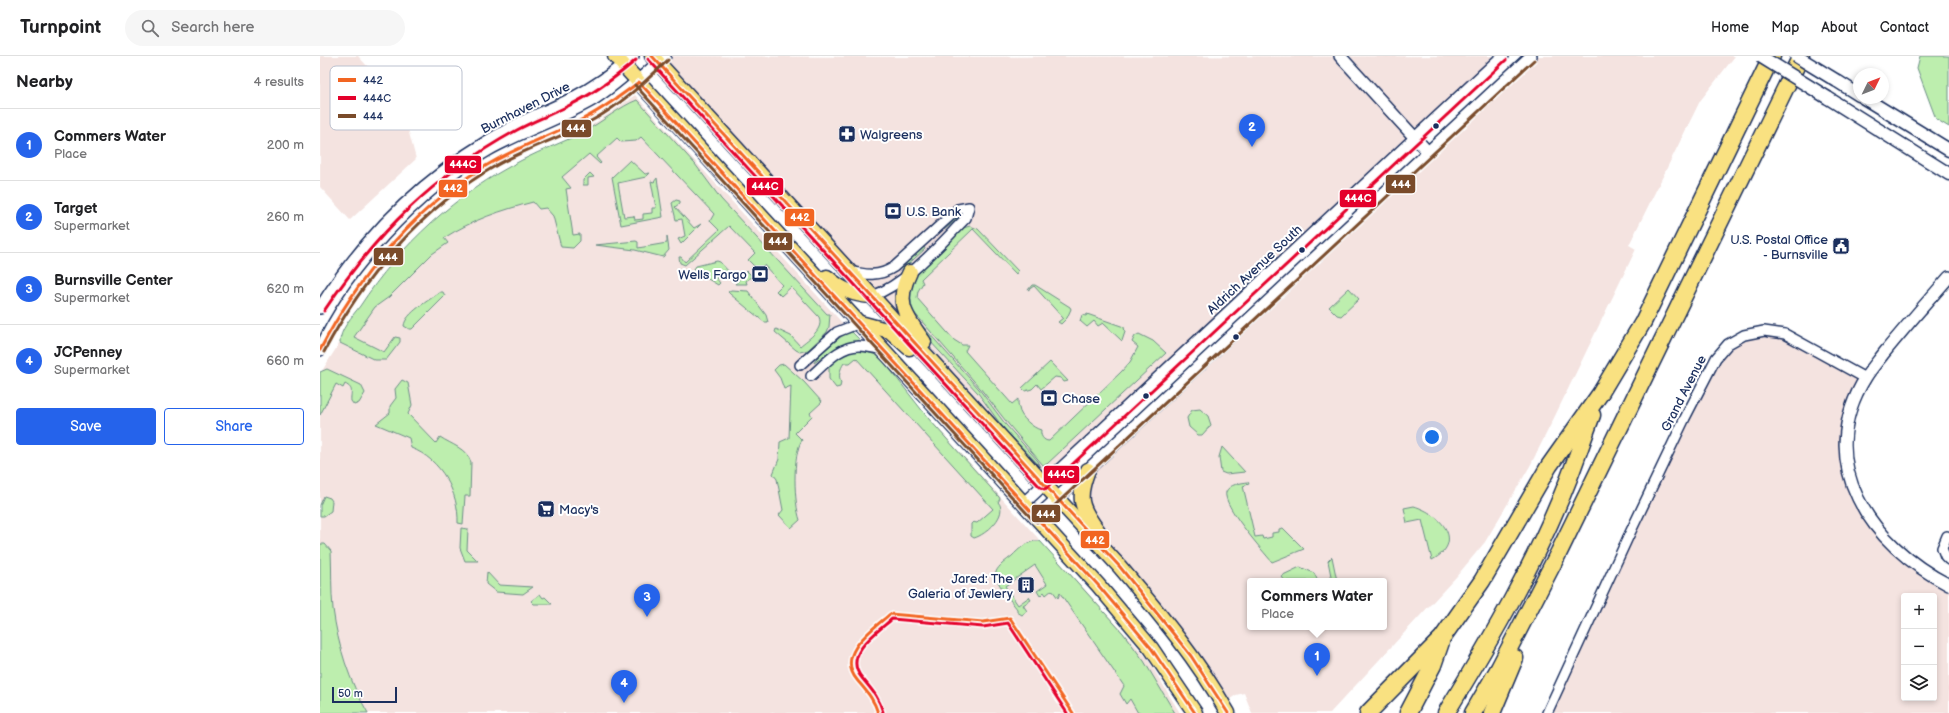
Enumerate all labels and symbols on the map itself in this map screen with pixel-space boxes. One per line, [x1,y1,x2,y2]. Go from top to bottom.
legend [330,66,462,130]
north arrow [1853,68,1889,104]
text: 442 [363,74,383,87]
street label: Burnhaven Drive [478,78,573,137]
text: 444C [363,92,391,105]
text: 444 [363,110,383,123]
pin: 2 [1239,114,1265,147]
line badge: 444 [561,119,592,138]
unlabelled marker [1431,121,1441,131]
text: 444 [566,122,586,135]
pharmacy icon: Walgreens [837,124,857,144]
place label: Walgreens [860,127,923,143]
line badge: 444C [444,155,482,174]
text: 444C [449,158,477,171]
line badge: 444 [1385,174,1416,194]
line badge: 444C [746,177,784,196]
text: 444 [1391,178,1411,191]
line badge: 442 [438,179,468,198]
text: 444C [751,180,779,193]
text: 442 [443,182,463,195]
line badge: 444C [1339,189,1377,208]
text: 444C [1344,192,1372,205]
bank icon: U.S. Bank [883,201,903,221]
place label: U.S. Bank [906,204,962,220]
line badge: 442 [784,208,815,227]
text: 442 [790,211,810,224]
street label: Aldrich Avenue South [1204,222,1305,318]
line badge: 444 [763,232,793,251]
place label: U.S. Postal Office - Burnsville [1730,232,1828,263]
text: 444 [768,235,788,248]
public building icon: U.S. Postal Office - Burnsville [1831,236,1851,256]
unlabelled marker [1297,245,1307,255]
line badge: 444 [373,247,404,266]
text: 444 [378,251,398,264]
bank icon: Wells Fargo [750,264,770,284]
place label: Wells Fargo [678,267,747,283]
unlabelled marker [1231,332,1241,342]
street label: Grand Avenue [1658,352,1710,434]
bank icon: Chase [1039,388,1059,408]
place label: Chase [1062,391,1100,407]
unlabelled marker [1141,391,1151,401]
your location [1422,427,1442,447]
line badge: 444C [1043,465,1080,484]
text: 444C [1047,468,1075,481]
supermarket icon: Macy's [536,499,556,519]
place label: Macy's [559,502,599,518]
line badge: 444 [1031,504,1061,523]
text: 444 [1036,508,1056,521]
line badge: 442 [1080,530,1110,549]
text: 442 [1085,534,1105,547]
place label: Jared: The Galeria of Jewlery [908,571,1013,602]
building icon: Jared: The Galeria of Jewlery [1016,575,1036,595]
pin: 3 [634,584,660,617]
pin: 1 [1304,643,1330,676]
pin: 4 [611,670,637,703]
scale bar [332,685,397,704]

